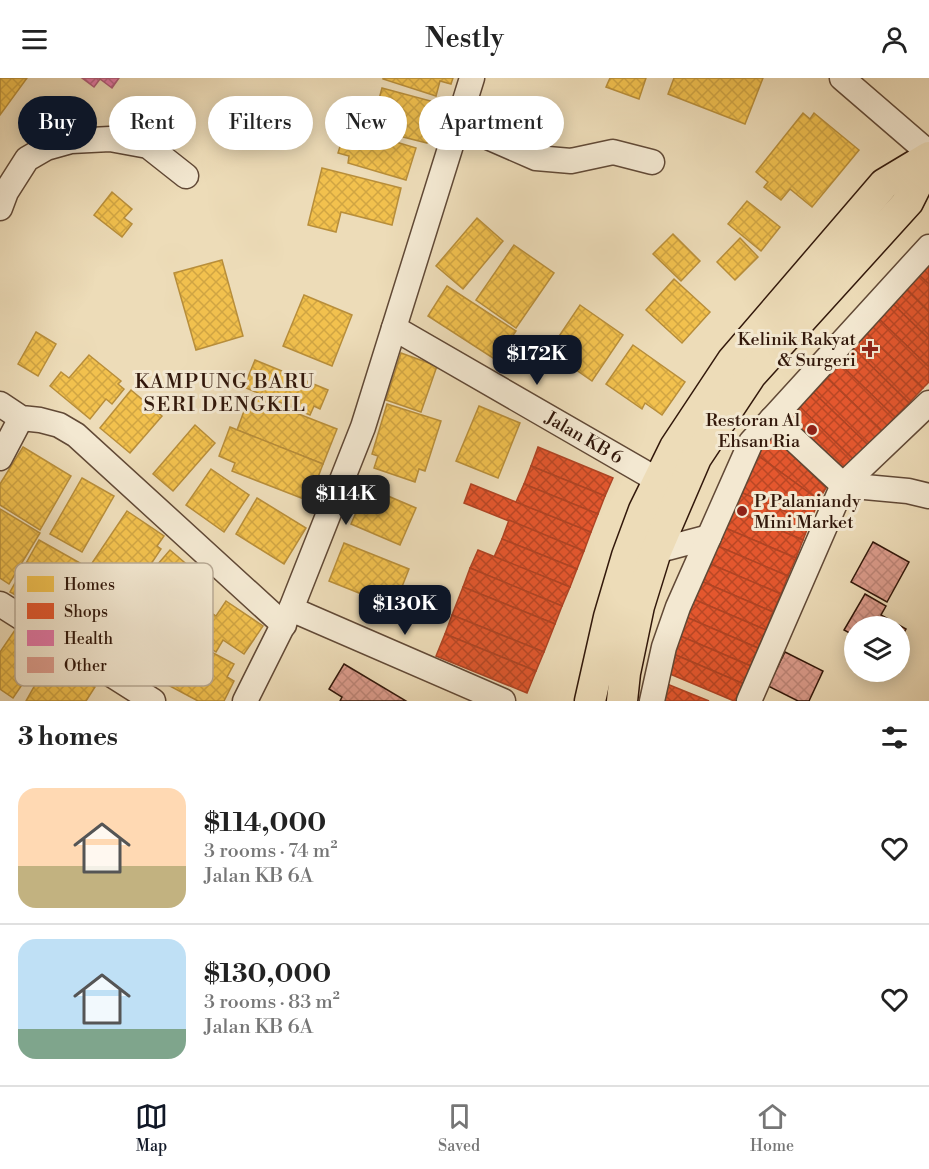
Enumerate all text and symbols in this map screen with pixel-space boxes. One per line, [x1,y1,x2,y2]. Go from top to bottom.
text: Nestly [425,22,504,56]
icon: menu [18,23,51,56]
icon: person [878,23,911,56]
chip: Buy [18,96,97,150]
chip: Rent [109,96,196,150]
chip: Filters [208,96,313,150]
chip: New [325,96,407,150]
chip: Apartment [419,96,564,150]
place label: Kelinik Rakyat & Surgeri [738,328,857,372]
pin: $172K [495,335,579,386]
marker: Kelinik Rakyat & Surgeri [861,340,879,358]
text: $172K [507,342,567,367]
district label: KAMPUNG BARU SERI DENGKIL [135,370,315,418]
street label: Jalan KB 6 [540,406,627,470]
place label: Restoran Al Ehsan Ria [705,409,801,453]
marker: Restoran Al Ehsan Ria [805,423,819,437]
pin: $114K [304,475,388,526]
text: $114K [316,482,376,507]
place label: P Palaniandy Mini Market [754,490,861,534]
marker: P Palaniandy Mini Market [735,504,749,518]
legend [15,563,213,686]
text: Homes [64,575,115,595]
pin: $130K [363,585,447,636]
text: $130K [373,592,437,617]
text: Shops [64,602,108,622]
map controls [844,616,910,682]
button: layers [844,616,910,682]
text: Health [64,629,114,649]
text: Other [64,656,107,676]
text: 3 homes [18,721,118,753]
icon: filters [878,721,911,754]
text: $114,000 [204,807,326,839]
icon: home [66,812,138,884]
icon: heart [878,832,911,865]
text: 3 rooms · 74 m² [204,839,337,864]
text: Jalan KB 6A [204,864,313,889]
text: $130,000 [204,958,331,990]
icon: home [66,963,138,1035]
icon: heart [878,983,911,1016]
text: 3 rooms · 83 m² [204,990,340,1015]
text: Jalan KB 6A [204,1015,313,1040]
tab: Map [135,1100,168,1156]
tab: Saved [438,1100,480,1156]
tab: Home [750,1100,794,1156]

